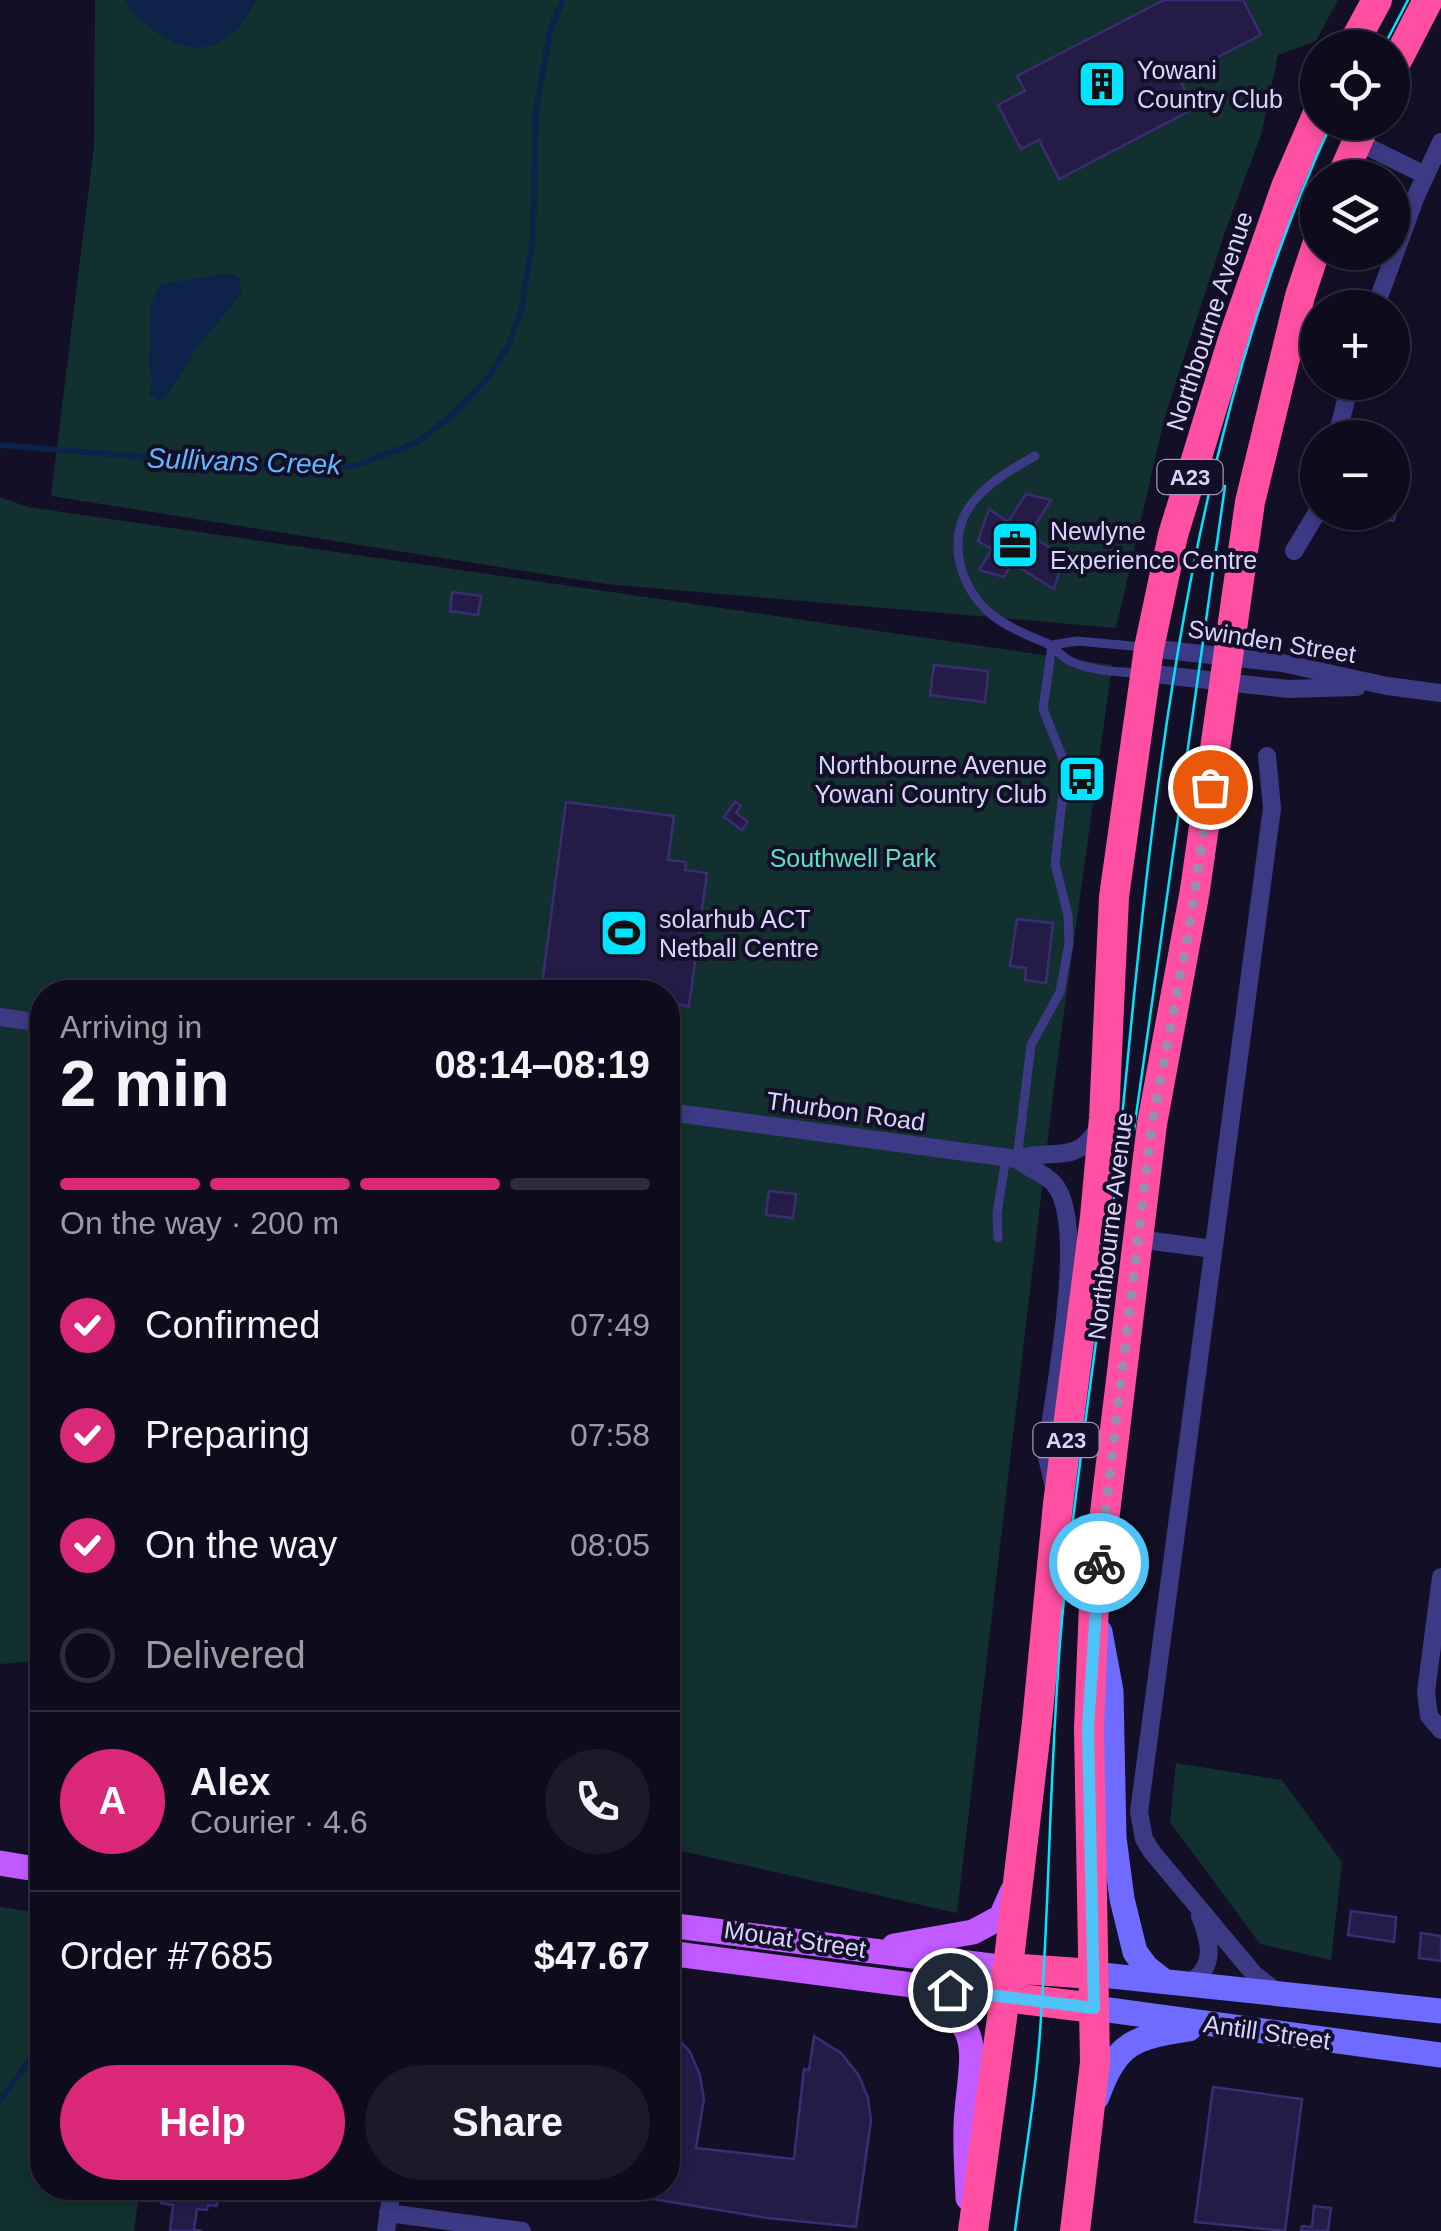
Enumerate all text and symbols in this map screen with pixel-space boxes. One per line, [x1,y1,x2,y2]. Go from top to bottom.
map controls [1300,30,1410,530]
button: locate [1300,30,1410,140]
place label: Yowani Country Club [1137,56,1283,113]
building icon: Yowani Country Club [1076,58,1128,110]
button: layers [1300,160,1410,270]
street label: Northbourne Avenue [1160,208,1258,434]
button: + [1300,290,1410,400]
button: − [1300,420,1410,530]
water label: Sullivans Creek [146,443,344,480]
road number: A23 [1158,460,1222,494]
place label: Newlyne Experience Centre [1050,517,1257,574]
office icon: Newlyne Experience Centre [989,519,1041,571]
street label: Swinden Street [1186,614,1358,668]
pin [1168,745,1253,830]
place label: Northbourne Avenue Yowani Country Club [814,751,1047,808]
bus stop icon: Northbourne Avenue Yowani Country Club [1056,753,1108,805]
icon: bag [1183,760,1238,815]
park label: Southwell Park [770,844,937,872]
place label: solarhub ACT Netball Centre [659,905,819,962]
sports icon: solarhub ACT Netball Centre [598,907,650,959]
text: Arriving in [60,1009,202,1045]
text: 08:14–08:19 [434,1044,650,1086]
text: 2 min [60,1047,230,1120]
street label: Thurbon Road [765,1086,927,1136]
street label: Northbourne Avenue [1082,1111,1138,1341]
text: On the way · 200 m [60,1205,339,1241]
icon: check [60,1298,115,1353]
text: Confirmed [145,1304,320,1346]
text: 07:49 [570,1307,650,1343]
icon: check [60,1408,115,1463]
text: Preparing [145,1414,310,1456]
text: 07:58 [570,1417,650,1453]
road number: A23 [1034,1423,1098,1457]
courier [1049,1513,1149,1613]
icon: check [60,1518,115,1573]
text: On the way [145,1524,337,1566]
text: 08:05 [570,1527,650,1563]
icon: bike [1072,1536,1127,1591]
text: Delivered [145,1634,306,1676]
button: phone [545,1749,650,1854]
text: Alex [190,1761,270,1803]
text: A [99,1780,126,1822]
text: Courier · 4.6 [190,1804,368,1840]
street label: Mouat Street [722,1915,868,1963]
text: Order #7685 [60,1935,273,1977]
text: $47.67 [534,1935,650,1977]
pin [908,1948,993,2033]
icon: home [923,1963,978,2018]
street label: Antill Street [1202,2009,1332,2055]
button: Help [60,2065,345,2180]
button: Share [365,2065,650,2180]

